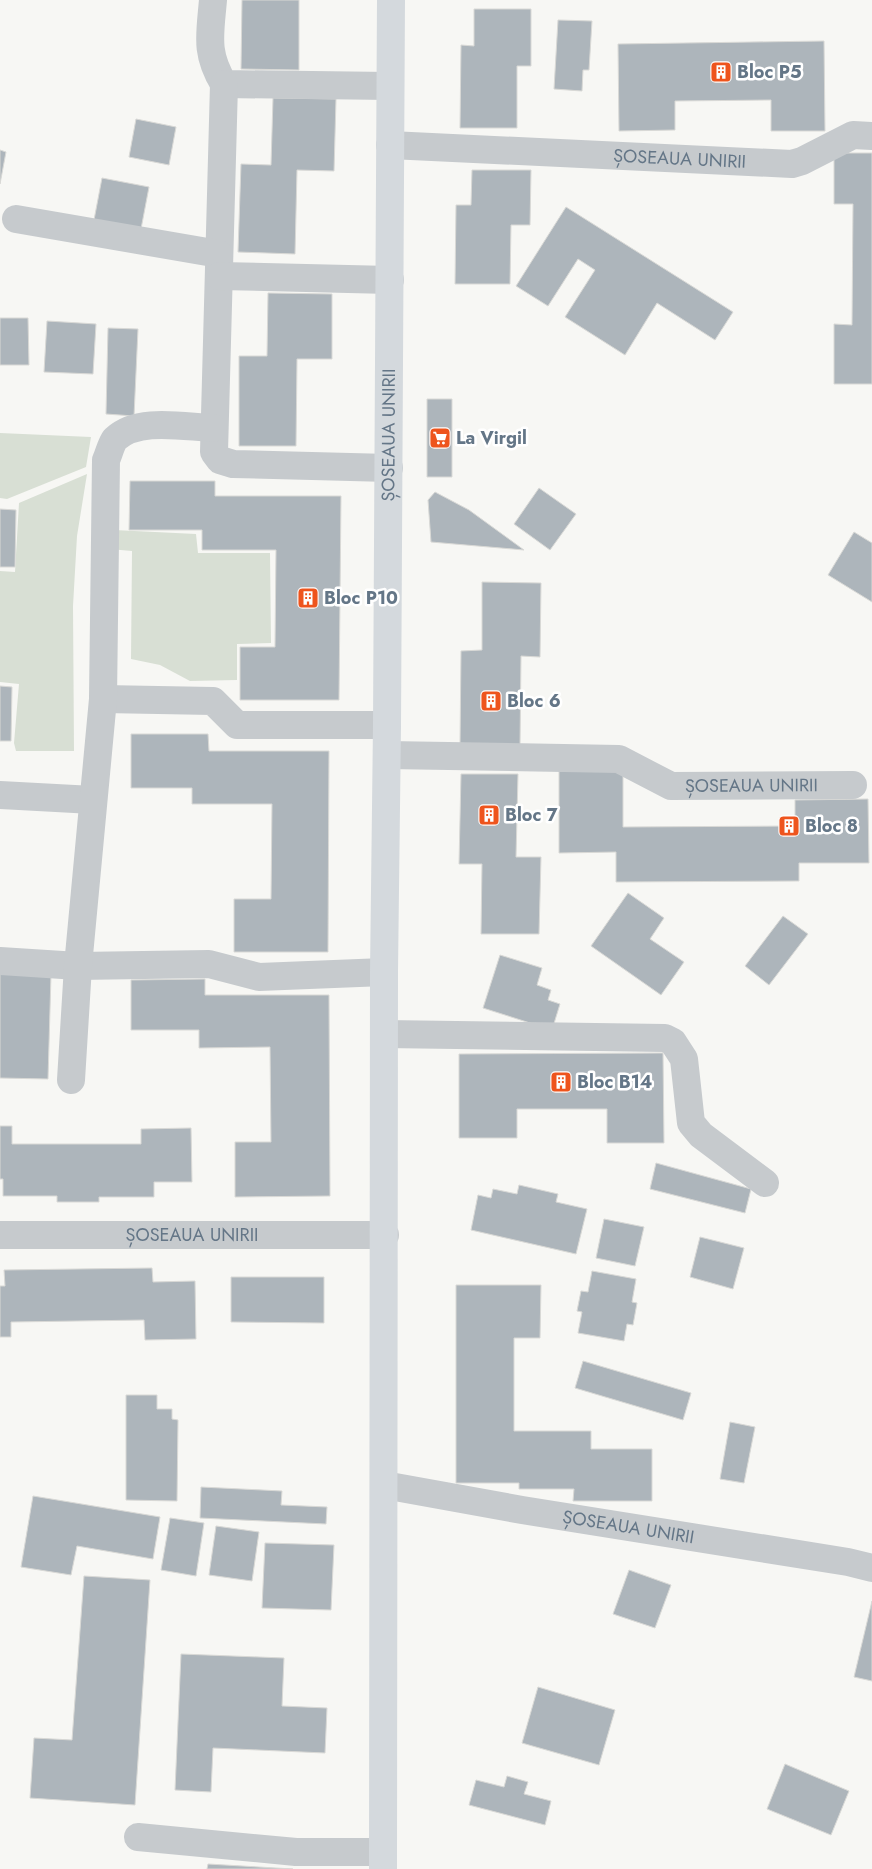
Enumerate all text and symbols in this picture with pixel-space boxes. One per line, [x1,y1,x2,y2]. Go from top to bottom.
place label: Bloc P5 [737,59,802,85]
building icon: Bloc P5 [709,60,733,84]
street label: ȘOSEAUA UNIRII [613,143,747,175]
street label: ȘOSEAUA UNIRII [375,368,402,502]
place label: La Virgil [456,425,527,451]
supermarket icon: La Virgil [428,426,452,450]
place label: Bloc P10 [324,585,398,611]
building icon: Bloc P10 [296,586,320,610]
place label: Bloc 6 [507,688,561,714]
building icon: Bloc 6 [479,689,503,713]
street label: ȘOSEAUA UNIRII [685,772,818,799]
place label: Bloc 7 [505,802,558,828]
building icon: Bloc 7 [477,803,501,827]
place label: Bloc 8 [805,813,858,839]
building icon: Bloc 8 [777,814,801,838]
place label: Bloc B14 [577,1069,652,1095]
building icon: Bloc B14 [549,1070,573,1094]
street label: ȘOSEAUA UNIRII [126,1222,258,1248]
street label: ȘOSEAUA UNIRII [561,1504,696,1550]

